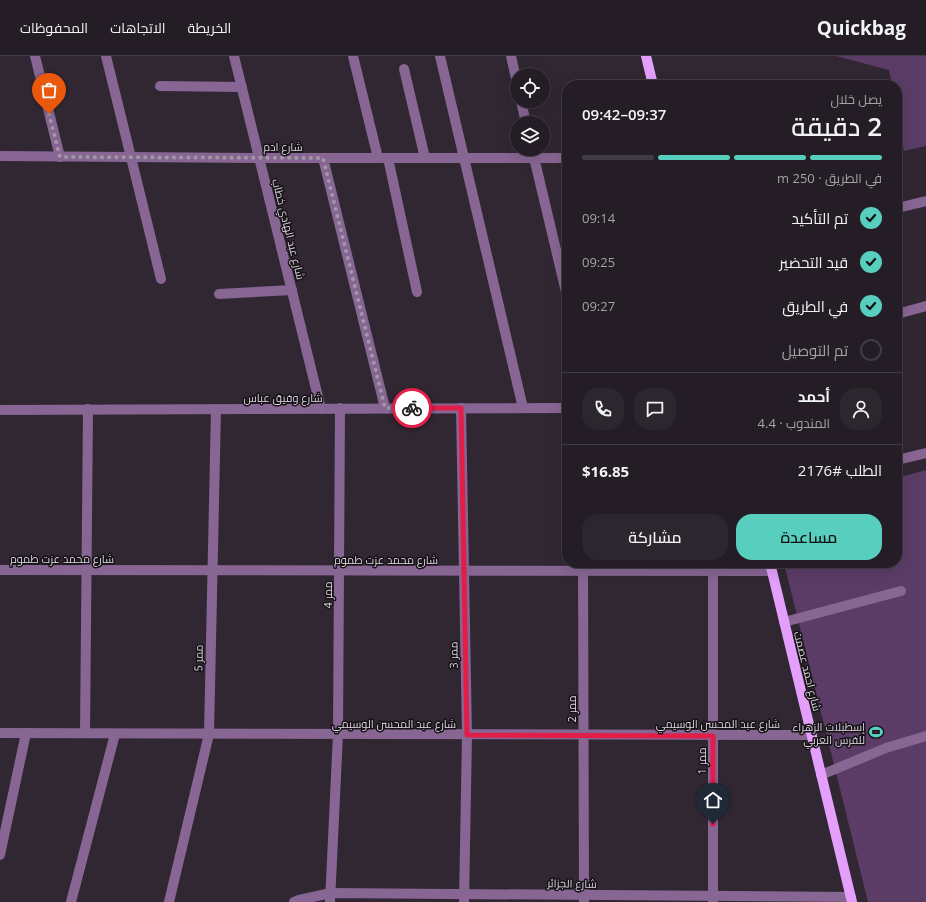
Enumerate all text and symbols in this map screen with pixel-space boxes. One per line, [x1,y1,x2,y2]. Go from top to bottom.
text: Quickbag [817,15,906,41]
text: المحفوظات [20,18,88,37]
text: الاتجاهات [110,18,166,37]
text: الخريطة [188,18,231,37]
map controls [510,68,550,156]
button: locate [510,68,550,108]
pin [32,73,66,114]
icon: bag [38,79,60,101]
text: يصل خلال [830,90,882,108]
text: 09:37–09:42 [582,104,666,124]
text: 2 دقيقة [791,108,882,144]
button: layers [510,116,550,156]
street label: شارع ادم [263,139,303,155]
text: في الطريق · 250 m [777,169,882,187]
street label: شارع عبد الهادي خطاب [267,177,309,281]
icon: check [860,207,882,229]
text: تم التأكيد [791,208,848,228]
text: 09:14 [582,209,615,227]
icon: check [860,251,882,273]
text: قيد التحضير [779,252,848,272]
text: 09:25 [582,253,615,271]
icon: check [860,295,882,317]
text: في الطريق [782,296,848,316]
text: 09:27 [582,297,615,315]
text: تم التوصيل [782,340,848,360]
text: أحمد [798,386,830,406]
courier [392,388,432,428]
button: phone [582,388,624,430]
button: chat [634,388,676,430]
button: person [840,388,882,430]
street label: شارع وفيق عباس [243,390,323,406]
icon: bike [401,397,423,419]
text: المندوب · 4.4 [758,414,830,432]
text: الطلب #2176 [798,460,882,480]
text: $16.85 [582,461,629,481]
button: مشاركة [582,514,728,560]
button: مساعدة [736,514,882,560]
street label: شارع محمد عزت طموم [10,551,114,567]
street label: شارع محمد عزت طموم [334,552,438,568]
street label: ممر 4 [320,582,335,608]
street label: شارع احمد عصمت [790,630,825,713]
street label: ممر 3 [445,641,461,669]
street label: ممر 5 [190,644,206,672]
street label: ممر 2 [564,696,579,722]
street label: شارع عبد المحسن الوسيمي [332,716,456,733]
street label: شارع عبد المحسن الوسيمي [656,716,780,733]
place label: إسطبلات الزهراء للفرس العربي [792,719,865,749]
sports icon: إسطبلات الزهراء للفرس العربي [868,724,884,740]
street label: ممر 1 [694,748,709,774]
pin [696,783,730,824]
icon: home [702,789,724,811]
street label: شارع الجزائر [546,875,597,892]

